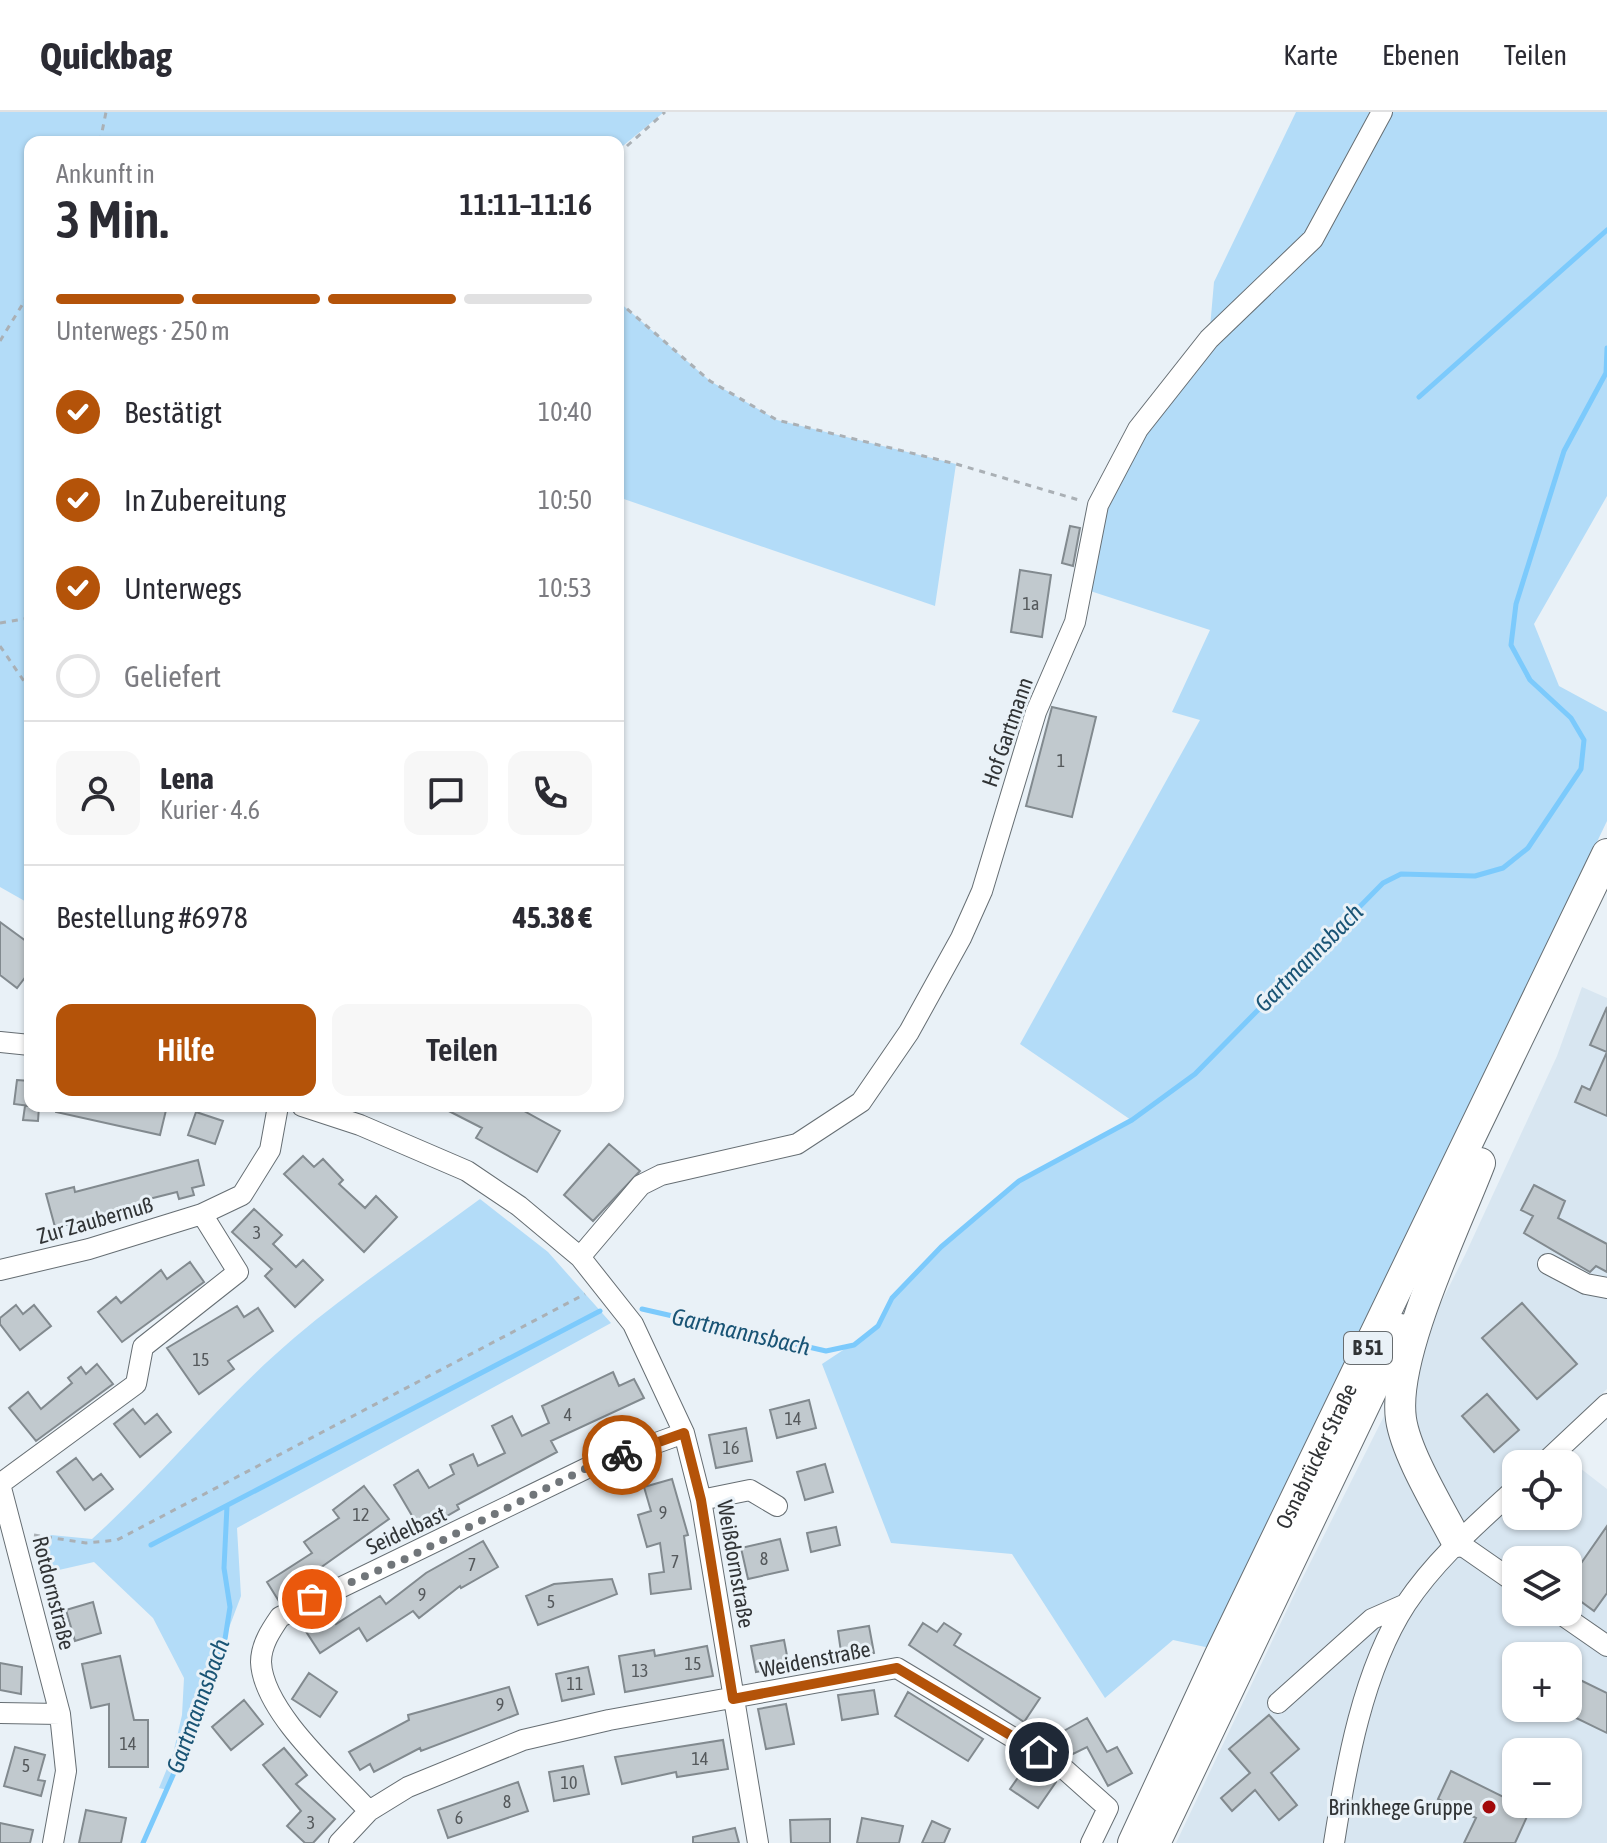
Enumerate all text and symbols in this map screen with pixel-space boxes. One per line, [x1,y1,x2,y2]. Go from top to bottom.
text: Quickbag [40,34,172,77]
text: Karte [1283,39,1338,71]
text: Ebenen [1382,39,1460,71]
text: Teilen [1504,39,1567,71]
text: Ankunft in [56,159,155,189]
text: 11:11–11:16 [460,187,592,221]
text: 3 Min. [56,189,169,249]
text: Unterwegs · 250 m [56,316,230,346]
icon: check [56,390,100,434]
text: Bestätigt [124,395,222,429]
text: 10:40 [538,397,592,427]
icon: check [56,478,100,522]
text: In Zubereitung [124,483,286,517]
text: 10:50 [538,485,592,515]
icon: check [56,566,100,610]
text: Unterwegs [124,571,242,605]
text: 10:53 [538,573,592,603]
house number: 1a [1023,593,1039,614]
text: Geliefert [124,659,221,693]
street label: Hof Gartmann [976,674,1038,790]
house number: 1 [1057,750,1065,771]
button: person [56,751,140,835]
button: chat [404,751,488,835]
button: phone [508,751,592,835]
text: Lena [160,761,214,795]
text: Kurier · 4.6 [160,795,260,825]
water label: Gartmannsbach [1249,898,1368,1017]
text: Bestellung #6978 [56,900,248,934]
text: 45.38 € [513,900,592,934]
button: Hilfe [56,1004,316,1096]
button: Teilen [332,1004,592,1096]
street label: Zur Zaubernuß [34,1191,156,1249]
house number: 3 [253,1222,261,1243]
water label: Gartmannsbach [669,1303,813,1361]
road number: B 51 [1344,1332,1392,1364]
house number: 15 [193,1349,209,1370]
street label: Osnabrücker Straße [1270,1379,1362,1533]
house number: 4 [564,1404,572,1425]
house number: 14 [785,1408,801,1429]
courier [582,1415,662,1495]
icon: bike [600,1433,644,1477]
house number: 16 [723,1437,739,1458]
map controls [1502,1450,1582,1818]
button: locate [1502,1450,1582,1530]
street label: Weißdornstraße [712,1498,760,1630]
street label: Seidelbast [362,1500,450,1560]
house number: 9 [659,1502,667,1523]
house number: 12 [353,1504,369,1525]
street label: Rotdornstraße [27,1534,81,1652]
button: layers [1502,1546,1582,1626]
house number: 8 [760,1548,768,1569]
house number: 7 [671,1551,679,1572]
house number: 7 [468,1554,476,1575]
pin [278,1565,346,1633]
icon: bag [290,1577,334,1621]
house number: 9 [418,1584,426,1605]
house number: 5 [547,1591,555,1612]
water label: Gartmannsbach [161,1635,234,1777]
street label: Weidenstraße [757,1636,873,1682]
button: + [1502,1642,1582,1722]
house number: 15 [685,1653,701,1674]
house number: 13 [632,1660,648,1681]
house number: 11 [567,1673,583,1694]
house number: 9 [496,1694,504,1715]
pin [1005,1718,1073,1786]
icon: home [1017,1730,1061,1774]
house number: 14 [120,1733,136,1754]
button: − [1502,1738,1582,1818]
house number: 14 [692,1748,708,1769]
house number: 5 [22,1755,30,1776]
house number: 10 [561,1772,577,1793]
house number: 8 [503,1791,511,1812]
place label: Brinkhege Gruppe [1328,1794,1473,1820]
marker: Brinkhege Gruppe [1480,1798,1498,1816]
house number: 6 [455,1807,463,1828]
house number: 3 [307,1812,315,1833]

